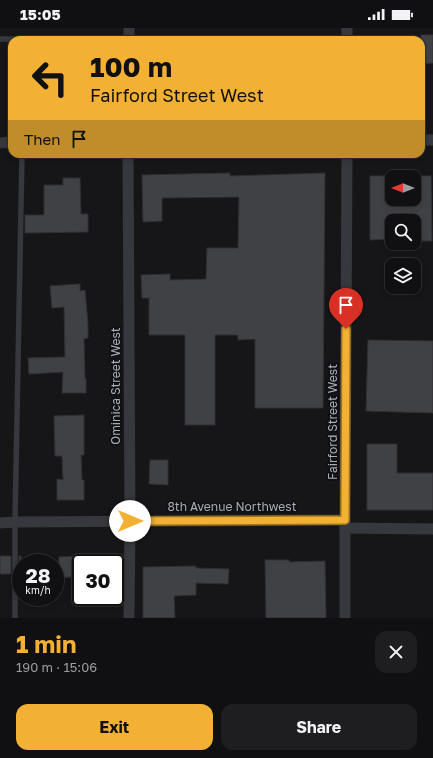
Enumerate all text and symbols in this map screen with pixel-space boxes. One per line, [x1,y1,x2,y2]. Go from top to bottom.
text: 15:05 [20,5,61,23]
text: 100 m [90,50,172,83]
icon: left [24,52,76,104]
text: Fairford Street West [90,84,264,106]
icon: arrive [68,128,90,150]
text: Then [24,130,60,148]
north arrow [385,170,421,206]
map controls [385,170,421,294]
button: search [385,214,421,250]
button: layers [385,258,421,294]
pin [329,288,363,329]
icon: arrive [335,294,357,316]
street label: Ominica Street West [108,327,123,445]
street label: Fairford Street West [325,364,340,480]
street label: 8th Avenue Northwest [168,499,297,514]
position arrow [109,500,151,542]
speed limit sign: 30 [72,554,124,606]
text: 28 [25,563,50,587]
text: km/h [25,584,51,596]
text: 1 min [16,629,76,658]
button: close [375,631,417,673]
text: 190 m · 15:06 [16,659,97,675]
button: Exit [16,704,213,750]
button: Share [221,704,417,750]

